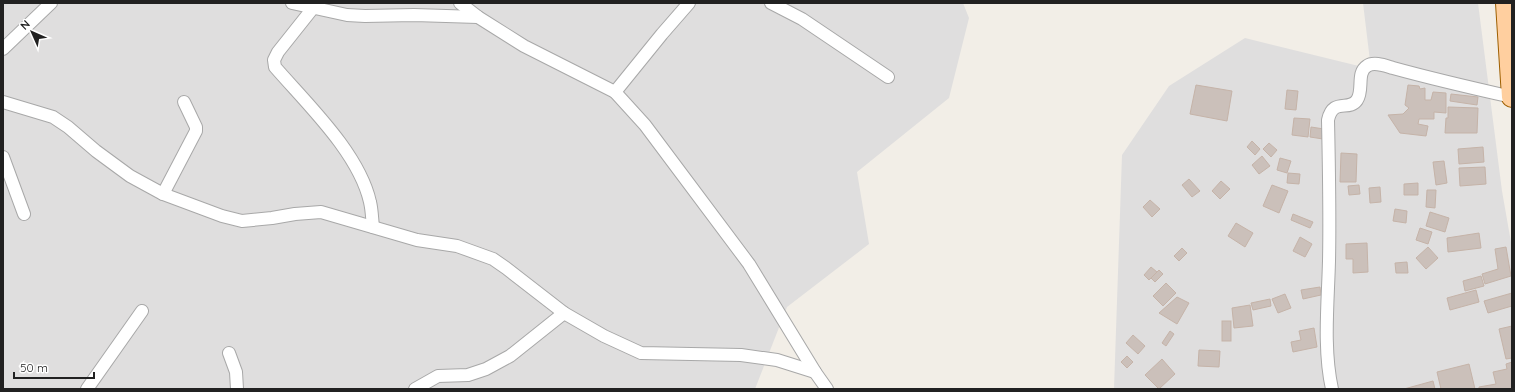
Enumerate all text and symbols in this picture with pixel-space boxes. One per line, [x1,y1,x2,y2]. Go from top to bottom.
north arrow [12,12,52,52]
text: N [17,17,33,33]
scale bar [14,354,94,380]
text: 50 m [20,360,48,375]

